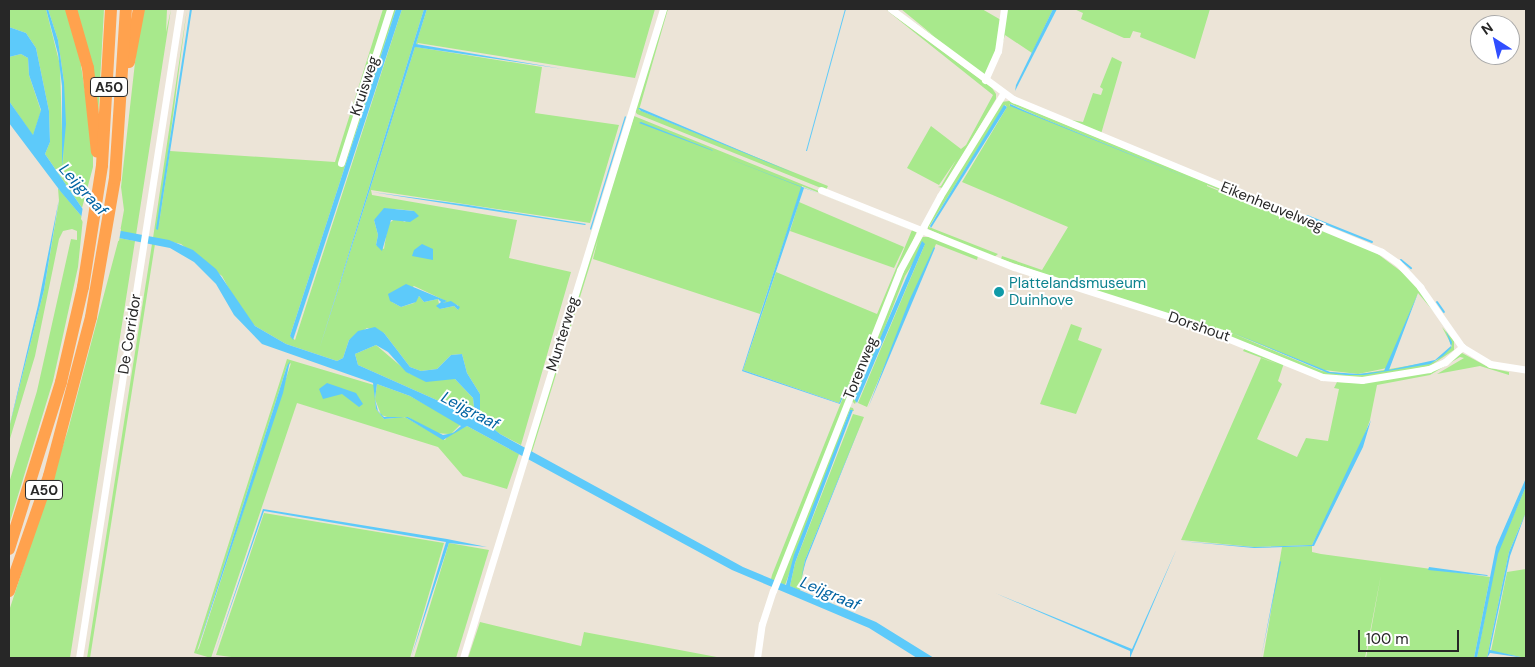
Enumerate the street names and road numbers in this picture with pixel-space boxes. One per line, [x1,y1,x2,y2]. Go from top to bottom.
street label: Kruisweg [347,54,383,118]
road number: A50 [89,75,129,98]
street label: Eikenheuvelweg [1218,178,1326,236]
street label: De Corridor [115,293,145,375]
street label: Munterweg [543,294,583,374]
street label: Dorshout [1166,308,1232,346]
street label: Torenweg [840,334,882,402]
road number: A50 [24,478,64,502]

